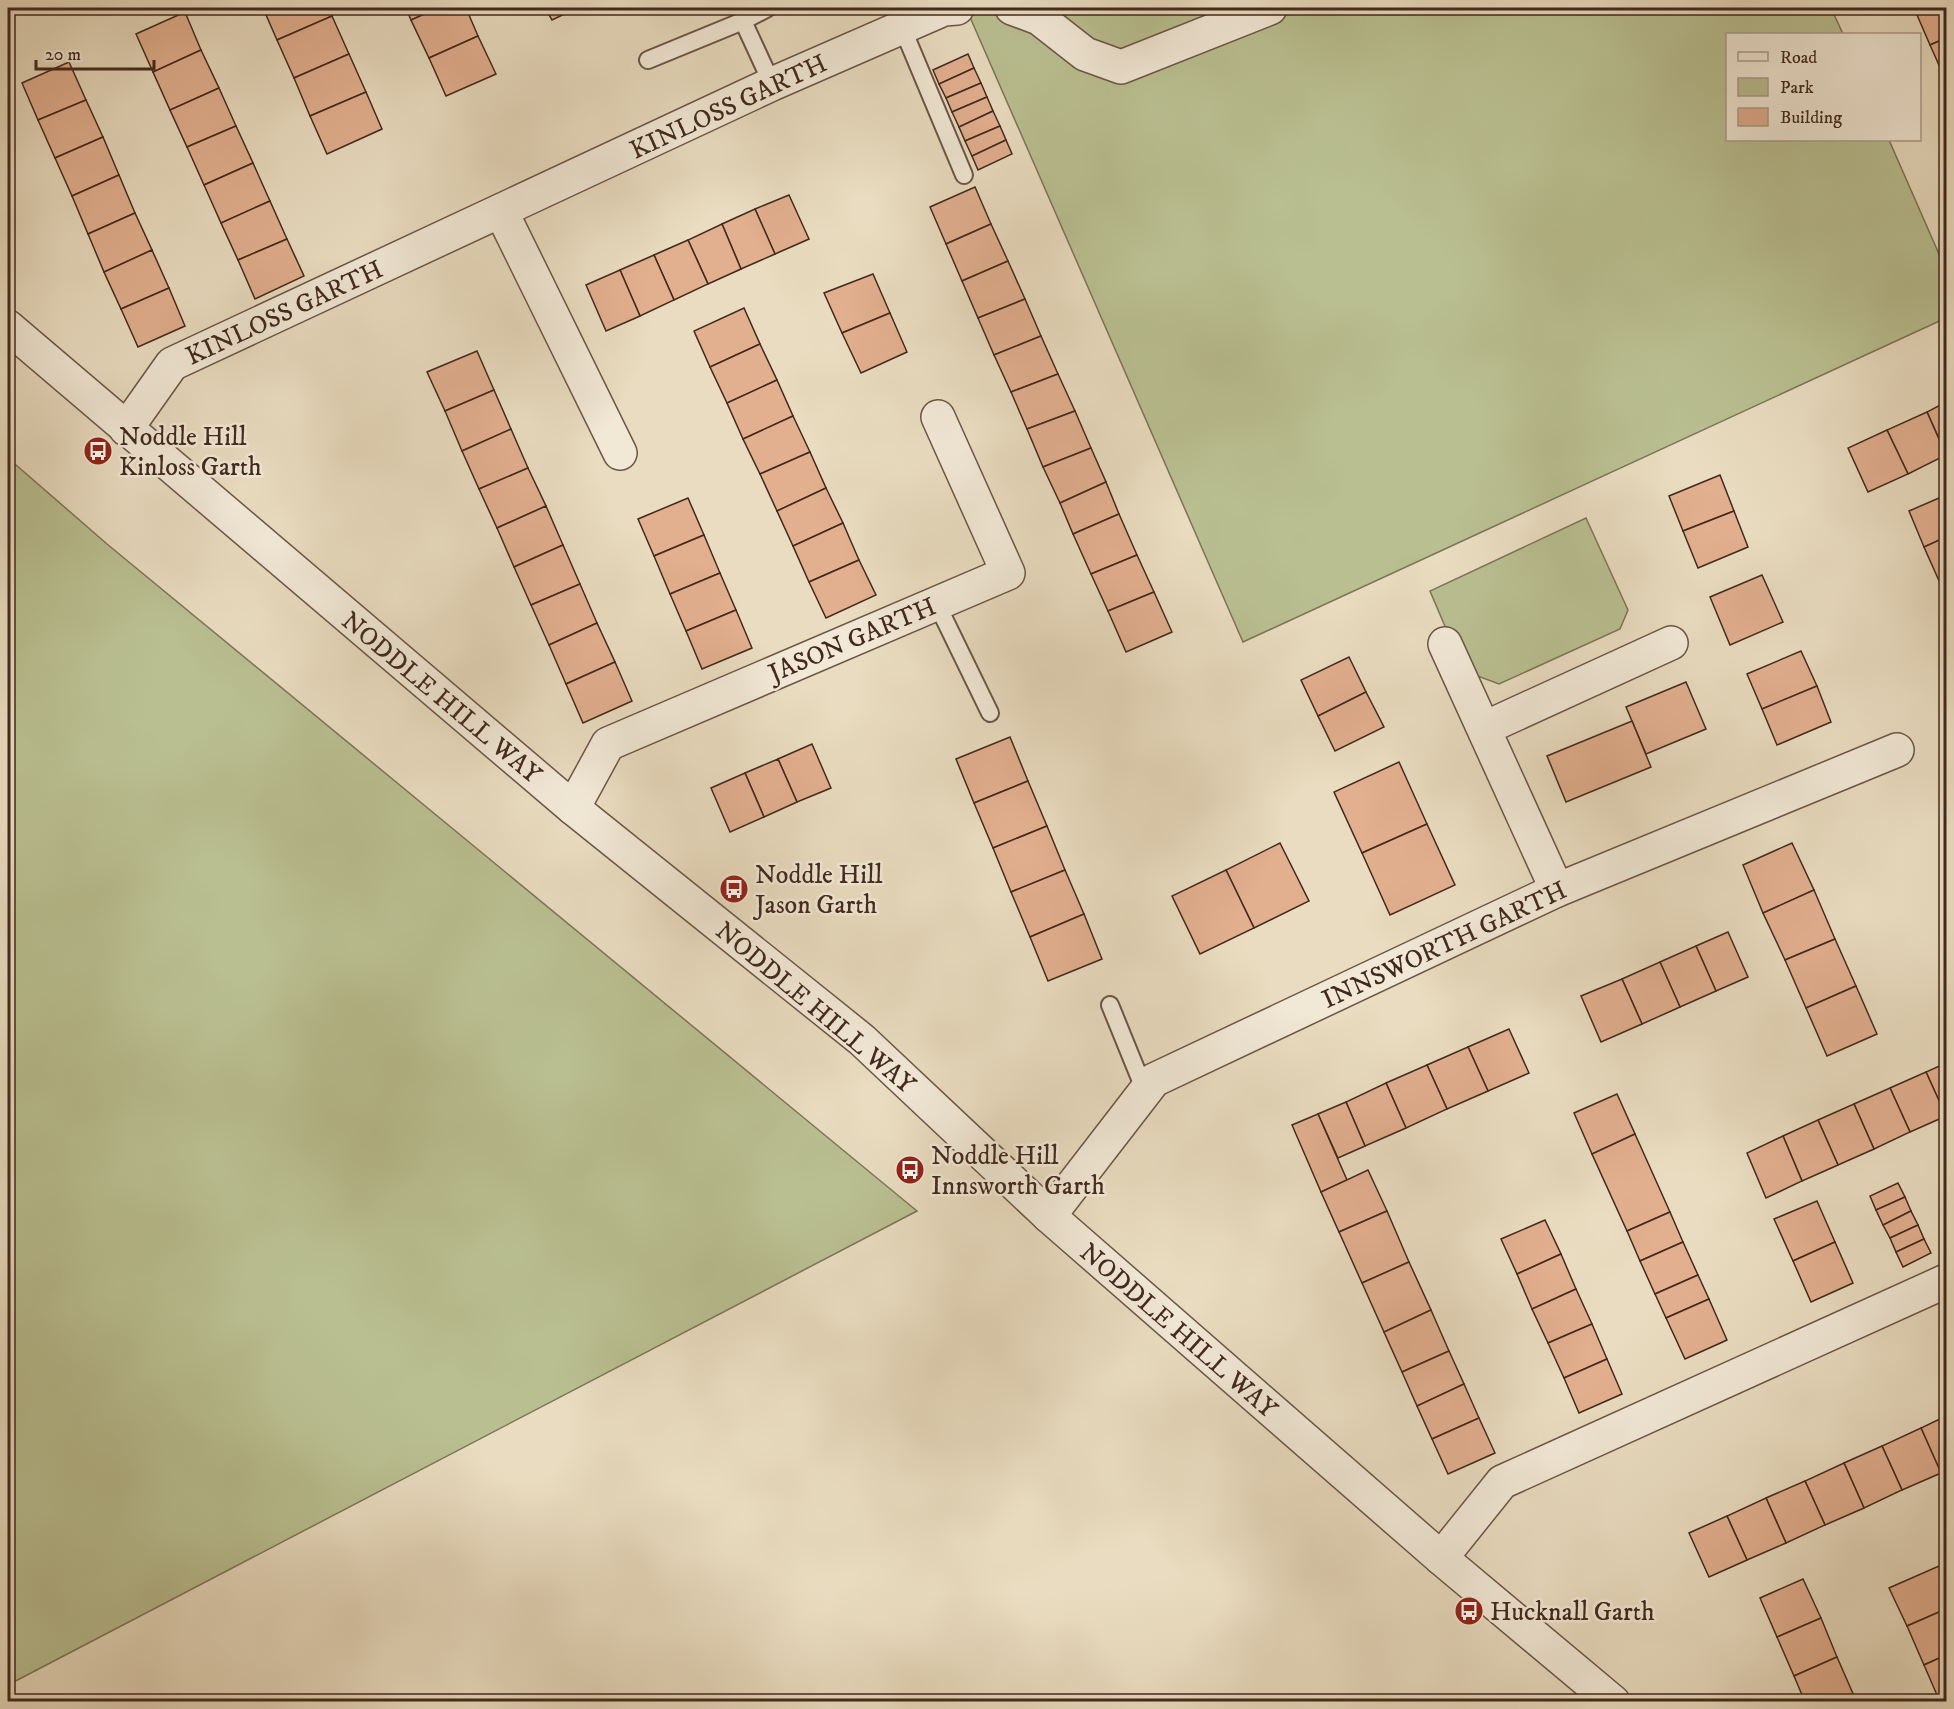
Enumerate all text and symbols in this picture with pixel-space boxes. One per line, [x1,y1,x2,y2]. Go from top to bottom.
scale bar [36,33,154,71]
legend [1726,33,1921,141]
text: 20 m [45,44,81,66]
street label: KINLOSS GARTH [625,47,833,168]
text: Road [1780,47,1817,69]
text: Park [1780,77,1814,99]
text: Building [1780,107,1842,129]
street label: KINLOSS GARTH [181,253,389,374]
place label: Noddle Hill Kinloss Garth [119,421,262,484]
bus stop icon: Noddle Hill Kinloss Garth [82,435,114,467]
street label: JASON GARTH [762,590,941,691]
street label: NODDLE HILL WAY [334,605,548,792]
place label: Noddle Hill Jason Garth [753,859,883,922]
bus stop icon: Noddle Hill Jason Garth [718,873,750,905]
street label: INNSWORTH GARTH [1317,874,1572,1017]
street label: NODDLE HILL WAY [708,915,922,1102]
place label: Noddle Hill Innsworth Garth [931,1140,1105,1203]
bus stop icon: Noddle Hill Innsworth Garth [894,1154,926,1186]
street label: NODDLE HILL WAY [1072,1236,1284,1426]
bus stop icon: Hucknall Garth [1453,1595,1485,1627]
place label: Hucknall Garth [1490,1596,1655,1629]

